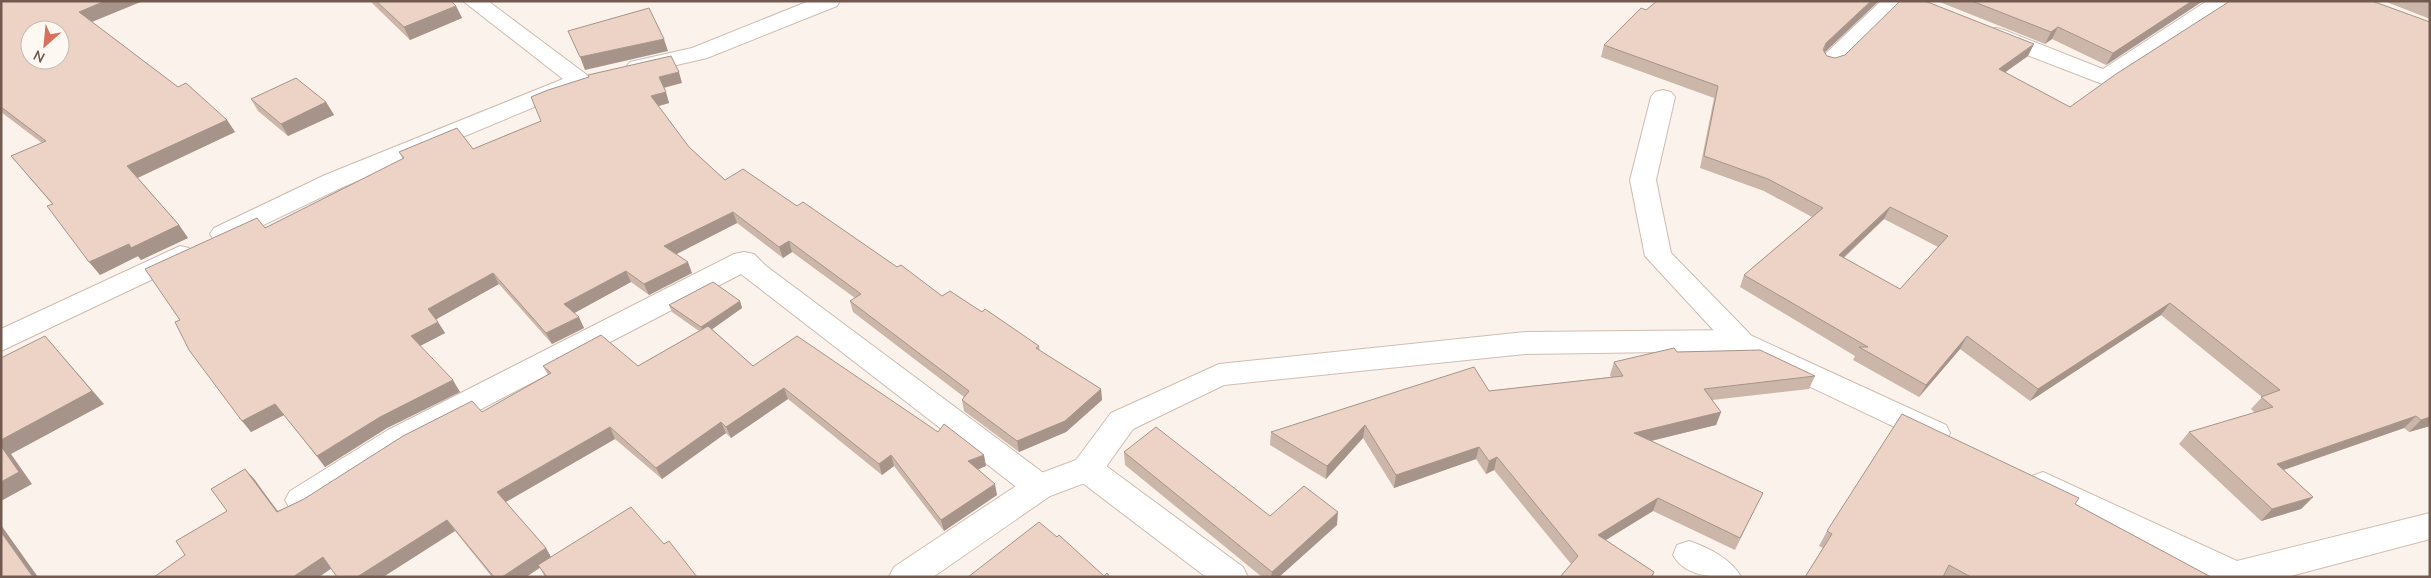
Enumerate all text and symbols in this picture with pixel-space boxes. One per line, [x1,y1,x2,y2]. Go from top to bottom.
north arrow [20,20,70,70]
text: N [30,45,48,67]

